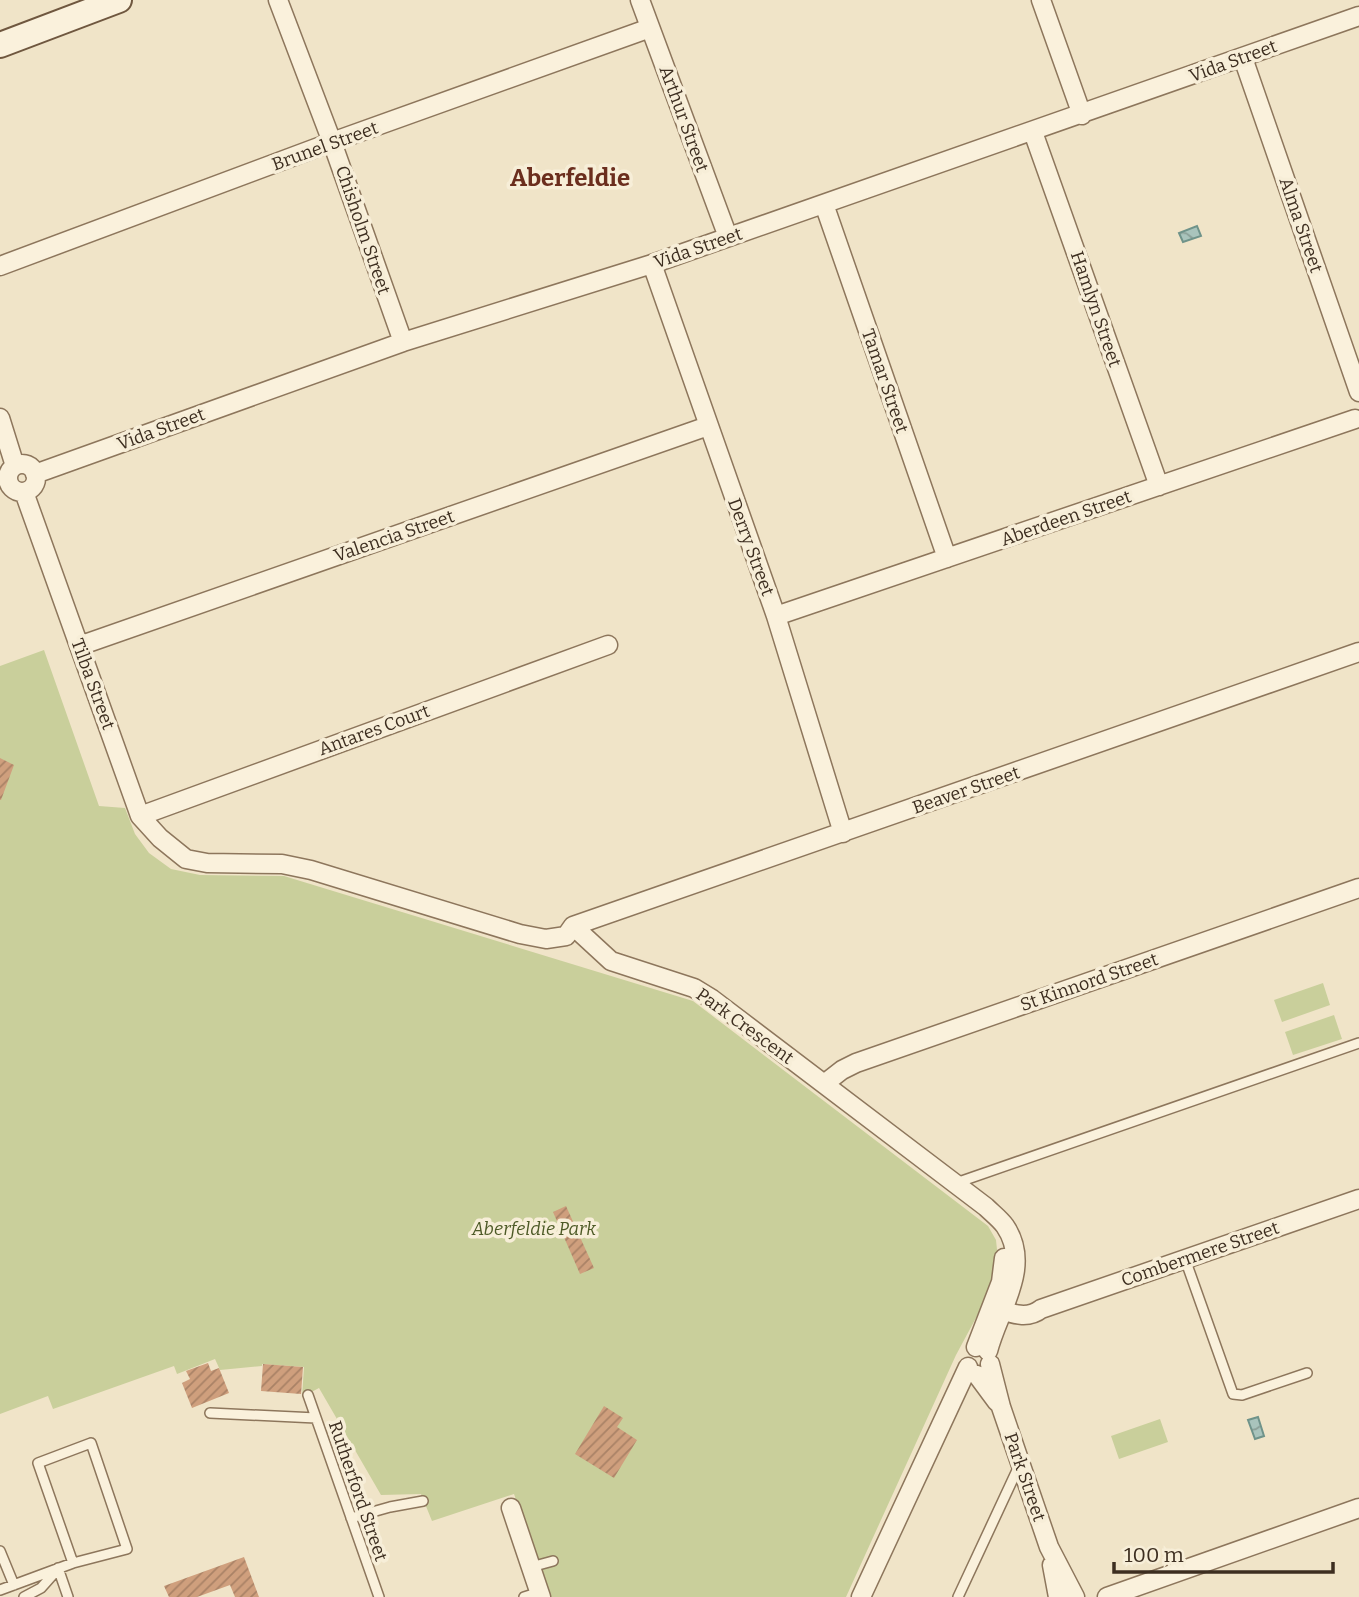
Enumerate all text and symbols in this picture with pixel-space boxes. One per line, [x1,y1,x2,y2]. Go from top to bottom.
street label: Vida Street [1186,35,1280,87]
street label: Arthur Street [655,63,714,176]
street label: Brunel Street [269,116,381,175]
street label: Chisholm Street [331,163,395,298]
district label: Aberfeldie [510,164,630,192]
street label: Alma Street [1274,175,1328,276]
street label: Vida Street [651,223,745,273]
street label: Hamlyn Street [1066,248,1126,370]
street label: Tamar Street [857,326,913,436]
street label: Vida Street [114,403,208,455]
street label: Aberdeen Street [998,485,1135,551]
street label: Derry Street [723,495,779,599]
street label: Valencia Street [331,505,457,567]
street label: Tilba Street [66,635,120,733]
street label: Antares Court [315,700,433,760]
street label: Beaver Street [909,761,1023,819]
street label: St Kinnord Street [1017,948,1161,1016]
street label: Park Crescent [692,983,798,1069]
street label: Combermere Street [1118,1217,1282,1291]
park label: Aberfeldie Park [471,1218,596,1240]
street label: Rutherford Street [324,1418,392,1564]
street label: Park Street [1000,1430,1051,1525]
scale bar [1114,1530,1333,1574]
text: 100 m [1124,1542,1184,1568]

